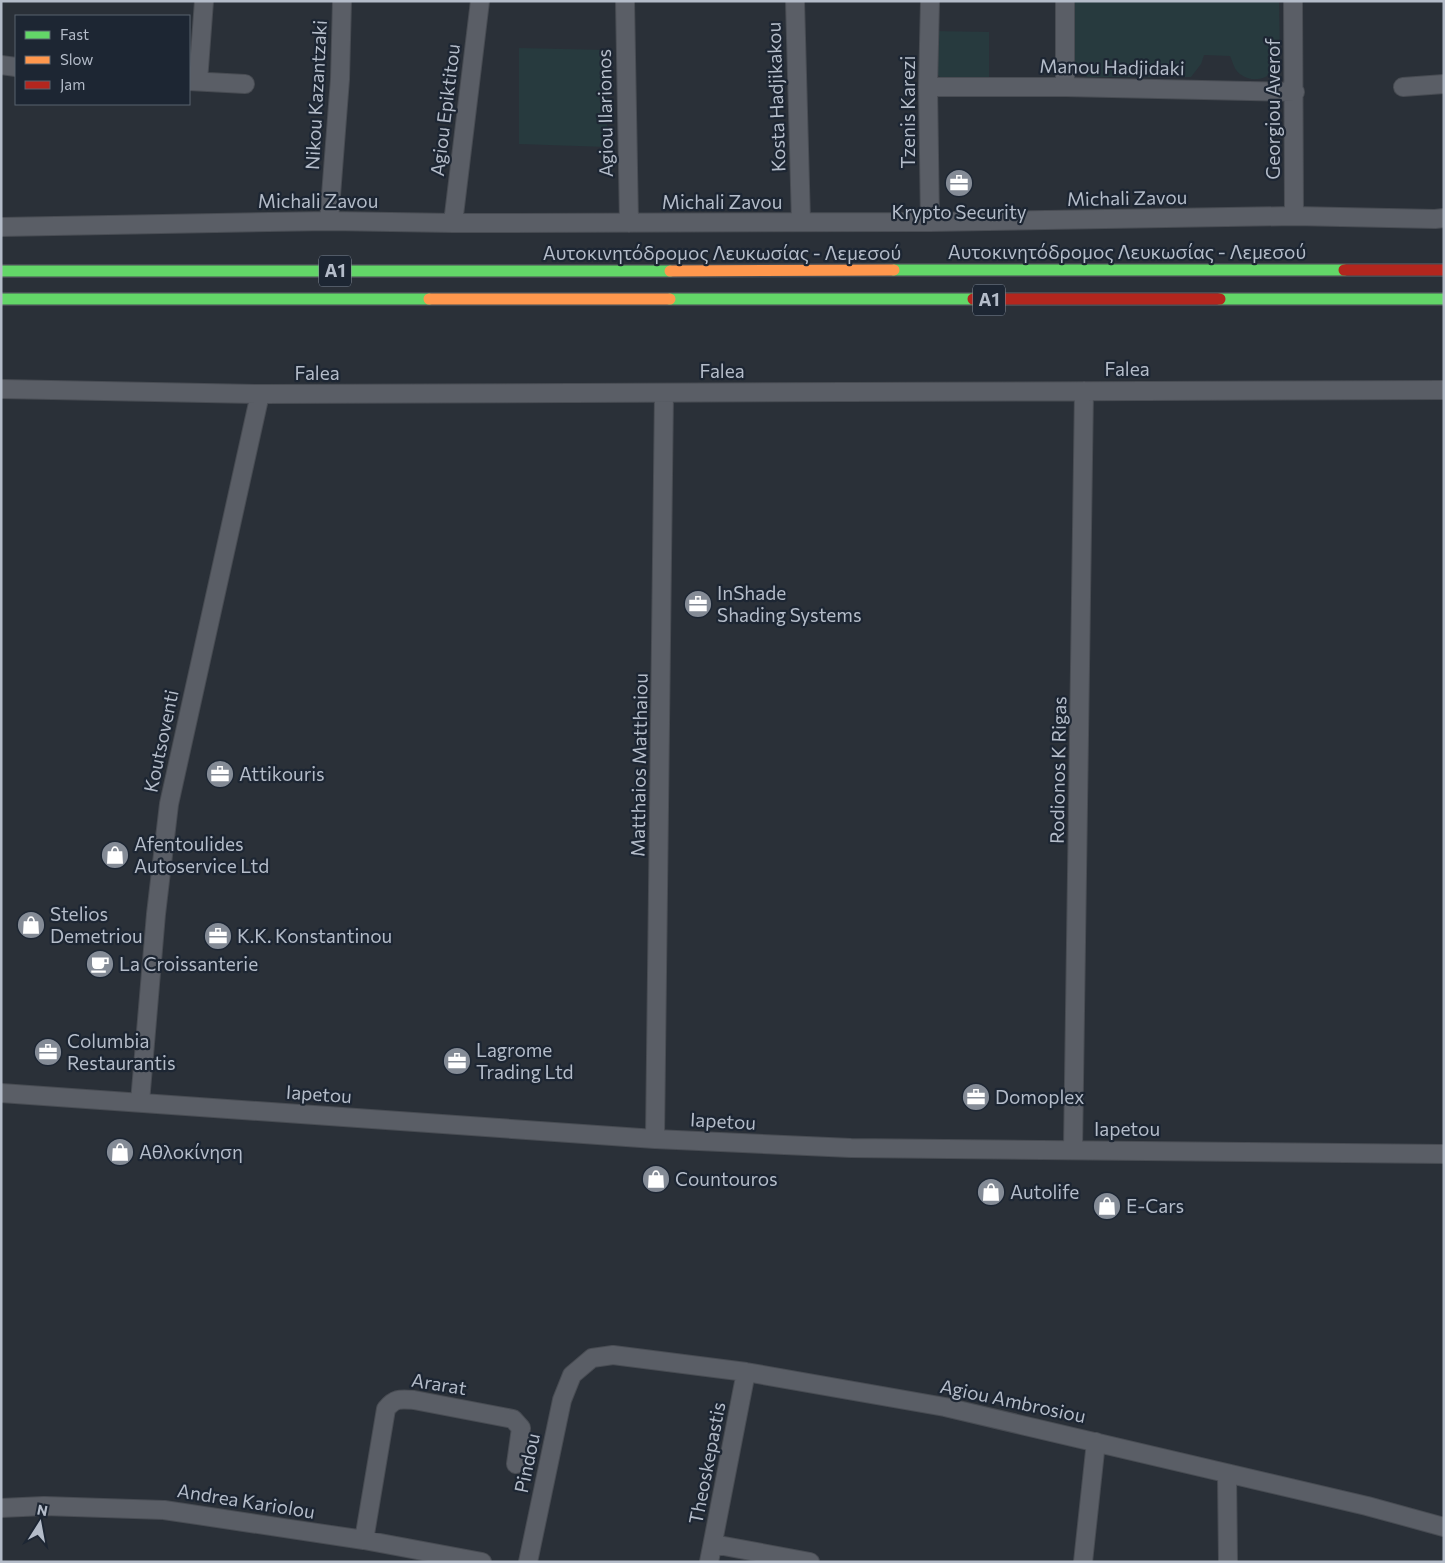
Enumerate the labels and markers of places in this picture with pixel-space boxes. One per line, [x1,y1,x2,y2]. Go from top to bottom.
office icon: Krypto Security [944,168,974,198]
place label: Krypto Security [891,200,1027,223]
place label: InShade Shading Systems [717,581,862,626]
office icon: InShade Shading Systems [683,589,713,619]
office icon: Attikouris [205,759,235,789]
place label: Attikouris [239,762,325,785]
place label: Afentoulides Autoservice Ltd [134,832,269,877]
shop icon: Afentoulides Autoservice Ltd [100,840,130,870]
place label: Stelios Demetriou [50,902,143,947]
shop icon: Stelios Demetriou [16,910,46,940]
office icon: K.K. Konstantinou [203,921,233,951]
place label: K.K. Konstantinou [237,924,392,947]
cafe icon: La Croissanterie [85,949,115,979]
place label: La Croissanterie [119,952,258,975]
place label: Columbia Restaurantis [67,1029,176,1074]
office icon: Columbia Restaurantis [33,1037,63,1067]
place label: Lagrome Trading Ltd [476,1038,574,1083]
office icon: Lagrome Trading Ltd [442,1046,472,1076]
office icon: Domoplex [961,1082,991,1112]
place label: Domoplex [995,1085,1084,1108]
shop icon: Αθλοκίνηση [105,1137,135,1167]
place label: Αθλοκίνηση [139,1140,243,1163]
shop icon: Countouros [641,1164,671,1194]
place label: Countouros [675,1167,778,1190]
shop icon: Autolife [976,1177,1006,1207]
place label: Autolife [1010,1180,1079,1203]
shop icon: E-Cars [1092,1191,1122,1221]
place label: E-Cars [1126,1194,1184,1217]

